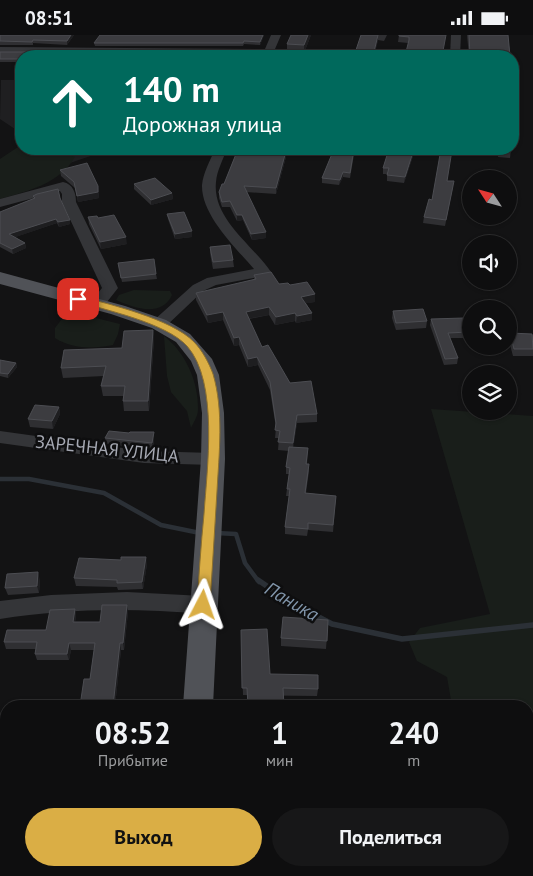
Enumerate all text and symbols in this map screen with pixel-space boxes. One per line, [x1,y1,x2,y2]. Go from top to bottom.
text: 08:51 [25,6,73,30]
text: 140 m [123,66,220,112]
icon: ahead [40,70,105,135]
text: Дорожная улица [123,110,282,138]
north arrow [462,170,518,225]
map controls [462,170,517,420]
button: sound [462,235,517,290]
pin [57,278,99,320]
icon: arrive [64,285,92,313]
button: search [462,300,517,355]
button: layers [462,365,517,420]
street label: ЗАРЕЧНАЯ УЛИЦА [34,430,180,468]
water label: Паника [261,576,324,626]
position arrow [176,578,228,630]
text: 08:52 [95,713,171,752]
text: 1 [271,713,288,752]
text: 240 [388,713,439,752]
text: Прибытие [98,750,168,770]
text: мин [266,750,293,770]
text: m [407,750,420,770]
button: Выход [25,808,262,866]
button: Поделиться [272,808,509,866]

